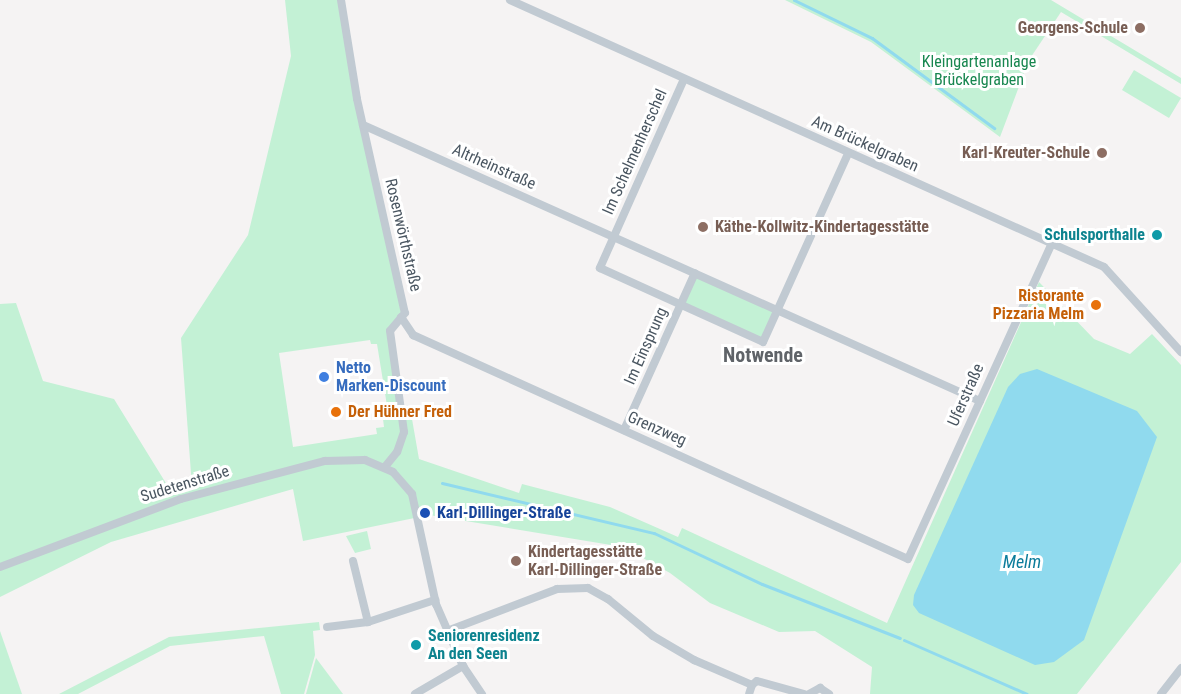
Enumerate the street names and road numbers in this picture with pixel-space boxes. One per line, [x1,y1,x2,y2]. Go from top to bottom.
street label: Im Schelmenherschel [599,86,671,218]
street label: Am Brückelgraben [808,112,922,176]
street label: Altrheinstraße [449,140,539,194]
street label: Rosenwörthstraße [381,177,425,293]
street label: Im Einsprung [620,304,672,388]
street label: Uferstraße [944,361,988,429]
street label: Grenzweg [625,408,689,450]
street label: Sudetenstraße [138,461,232,507]

